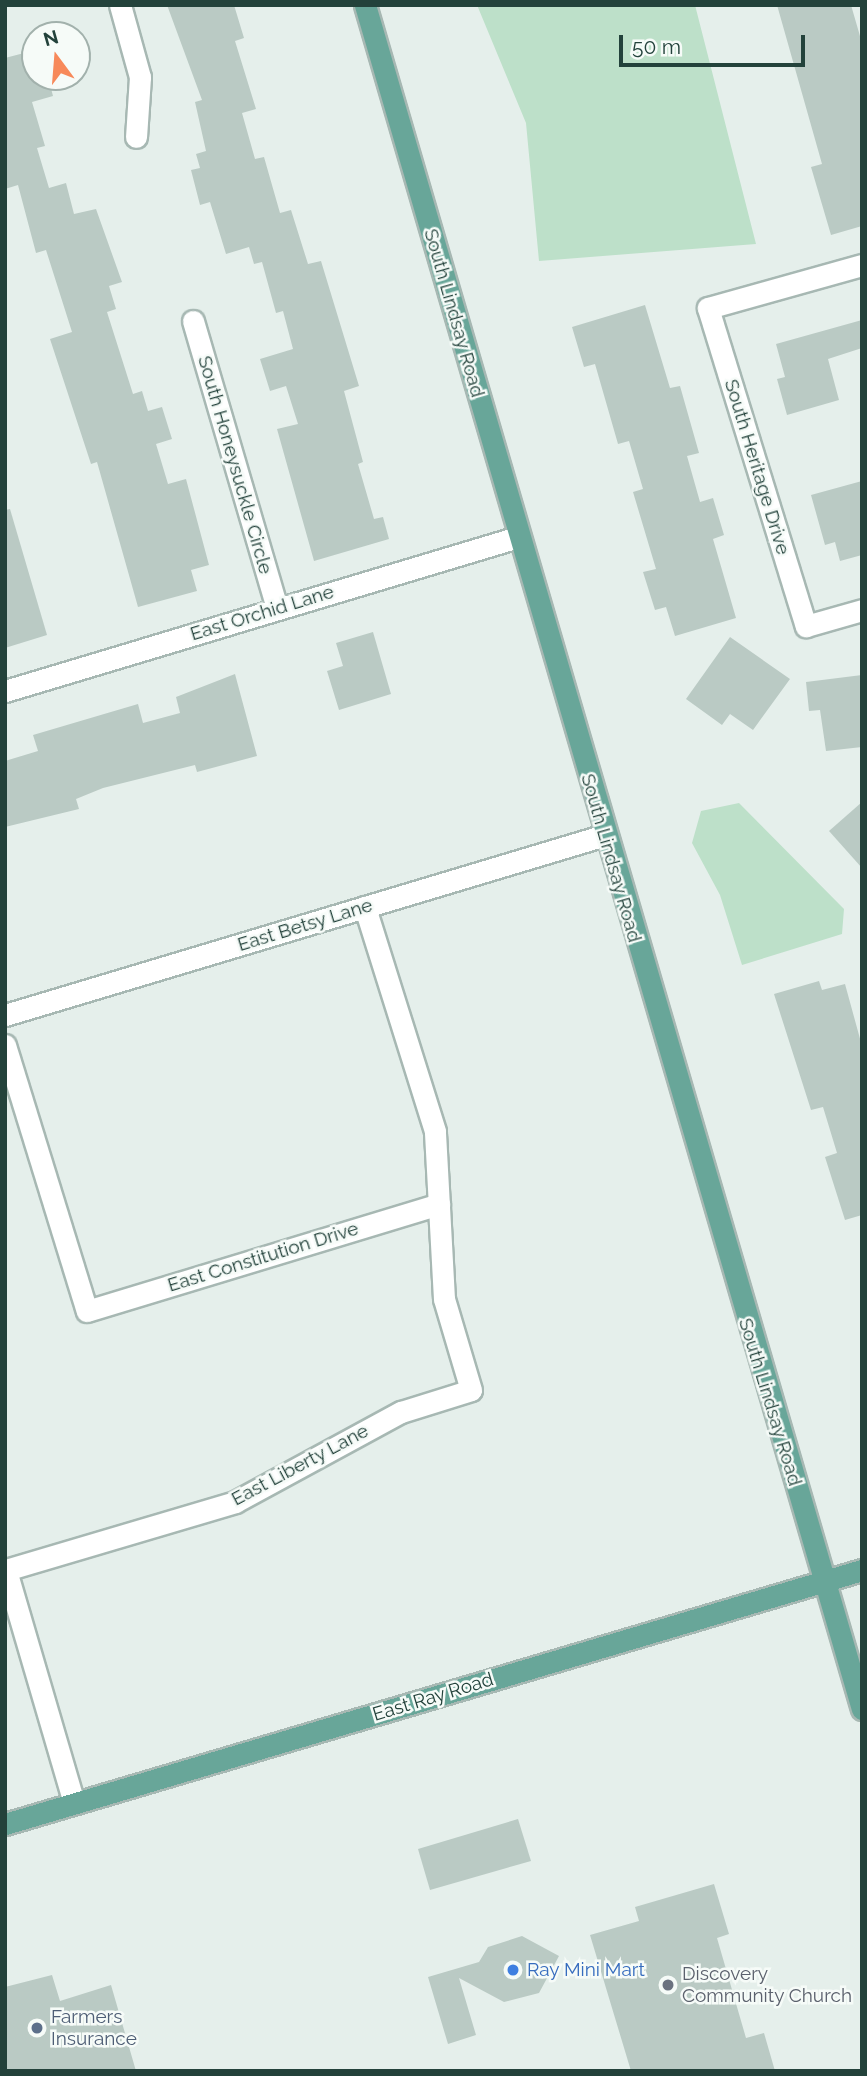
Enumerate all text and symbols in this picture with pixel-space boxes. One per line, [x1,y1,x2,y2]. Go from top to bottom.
north arrow [21,21,91,91]
scale bar [622,21,808,65]
text: N [41,25,61,50]
text: 50 m [632,34,681,59]
street label: South Lindsay Road [419,226,489,400]
street label: South Honeysuckle Circle [193,353,277,577]
street label: South Heritage Drive [719,377,795,557]
street label: East Orchid Lane [188,580,336,646]
street label: South Lindsay Road [576,771,646,945]
street label: East Betsy Lane [235,894,375,956]
street label: East Constitution Drive [165,1217,361,1297]
street label: South Lindsay Road [734,1315,806,1489]
street label: East Liberty Lane [227,1419,373,1511]
street label: East Ray Road [370,1668,496,1726]
place label: Ray Mini Mart [527,1959,645,1981]
marker: Ray Mini Mart [505,1962,521,1978]
place label: Discovery Community Church [682,1963,853,2007]
marker: Discovery Community Church [660,1977,676,1993]
place label: Farmers Insurance [51,2006,137,2050]
marker: Farmers Insurance [29,2020,45,2036]

